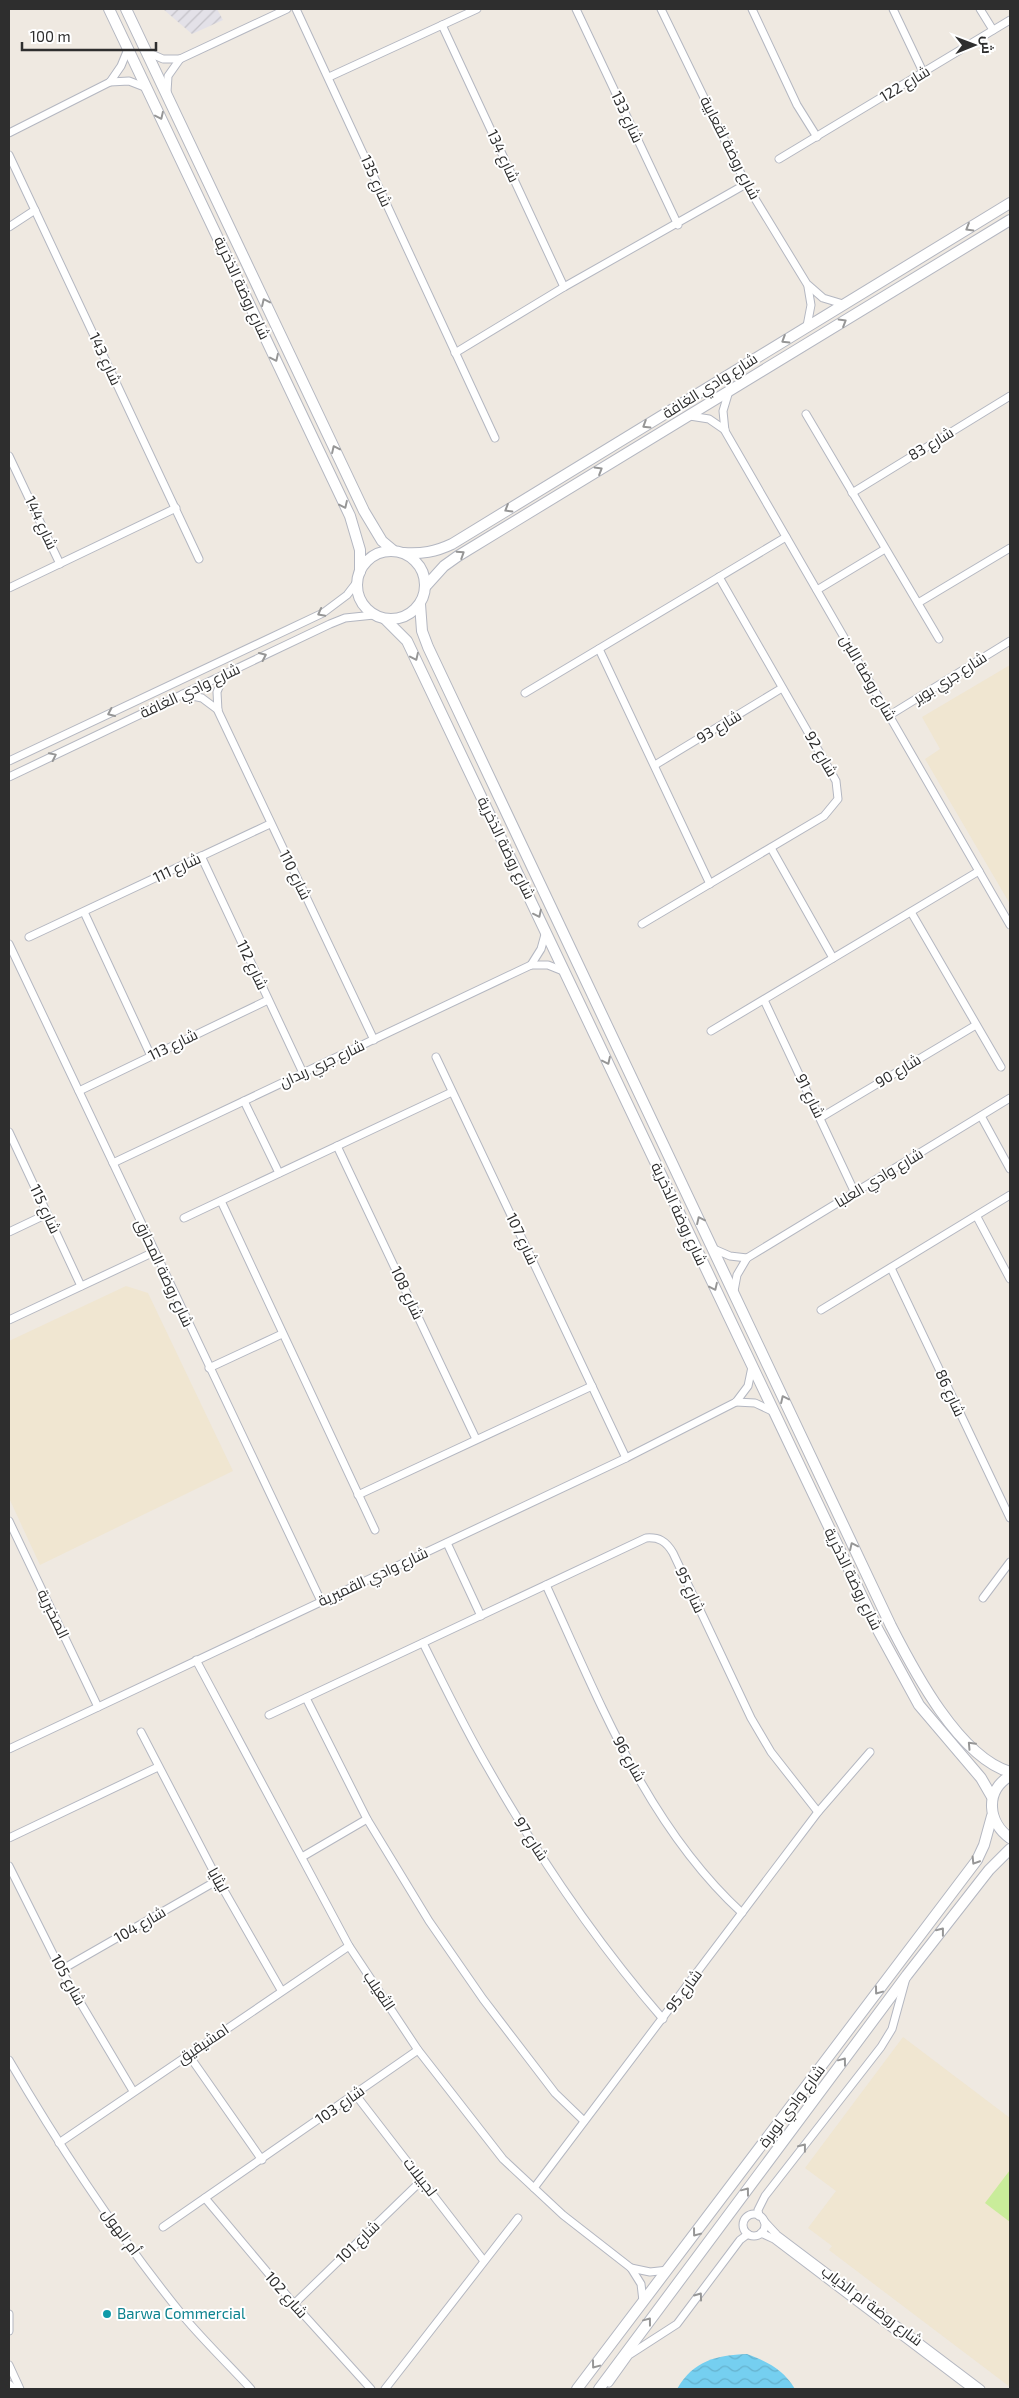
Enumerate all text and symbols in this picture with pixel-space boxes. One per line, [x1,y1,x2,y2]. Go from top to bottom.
scale bar [22,20,156,52]
north arrow [949,20,999,70]
text: 100 m [30,27,71,45]
text: ش [978,36,996,54]
street label: شارع 122 [876,61,934,108]
street label: شارع 133 [605,88,648,147]
street label: شارع روضة لقعابية [694,93,765,204]
one-way arrow [154,111,164,120]
street label: شارع 134 [481,126,524,186]
street label: شارع 135 [355,152,396,210]
one-way arrow [965,222,974,232]
street label: شارع روضة الذخرية [208,233,275,343]
one-way arrow [261,299,271,308]
one-way arrow [837,319,846,328]
street label: شارع 143 [83,329,126,389]
one-way arrow [781,333,790,343]
street label: شارع وادي الغافة [659,349,762,425]
one-way arrow [268,353,279,362]
one-way arrow [643,418,652,428]
street label: شارع 83 [904,423,958,466]
one-way arrow [330,445,341,454]
one-way arrow [594,466,603,476]
street label: شارع 144 [19,493,62,553]
one-way arrow [338,500,348,509]
one-way arrow [504,503,513,513]
one-way arrow [455,551,464,561]
one-way arrow [317,607,326,617]
street label: شارع روضة اللبن [834,631,901,725]
street label: شارع جري بوير [909,647,992,711]
one-way arrow [258,652,267,663]
one-way arrow [408,652,419,661]
street label: شارع وادي الغافة [137,659,244,725]
street label: شارع 93 [693,706,746,749]
one-way arrow [107,707,116,717]
street label: شارع 92 [799,728,842,781]
one-way arrow [48,752,57,762]
street label: شارع روضة الذخرية [472,793,539,903]
street label: شارع 110 [273,847,316,904]
street label: شارع 111 [150,848,204,889]
one-way arrow [531,909,542,918]
street label: شارع 112 [231,937,272,994]
street label: شارع 113 [145,1024,201,1066]
street label: شارع جري ربدان [276,1035,369,1094]
street label: شارع 90 [871,1050,925,1093]
one-way arrow [600,1056,610,1065]
street label: شارع 91 [790,1071,829,1122]
street label: شارع وادي العلبا [831,1144,928,1214]
street label: شارع روضة الذخرية [645,1159,712,1269]
street label: شارع 115 [24,1181,65,1237]
street label: شارع 107 [500,1210,543,1269]
street label: شارع روضة المحارق [129,1216,198,1331]
one-way arrow [696,1216,706,1225]
street label: شارع 108 [385,1263,428,1323]
one-way arrow [707,1282,718,1291]
street label: شارع 86 [929,1366,970,1420]
one-way arrow [779,1395,790,1404]
street label: شارع روضة الذخرية [819,1524,886,1634]
one-way arrow [849,1542,859,1551]
street label: شارع وادي القميرية [315,1543,432,1613]
street label: شارع 95 [670,1564,709,1617]
street label: الصخبرية [33,1586,74,1642]
street label: شارع 96 [607,1732,650,1786]
one-way arrow [968,1742,977,1751]
street label: شارع 97 [509,1813,553,1865]
one-way arrow [972,1855,982,1864]
street label: ليثايا [205,1864,233,1895]
street label: شارع 104 [110,1902,170,1949]
one-way arrow [935,1928,943,1937]
street label: شارع 105 [45,1951,90,2010]
street label: شارع 95 [661,1965,708,2017]
street label: الثعيلب [360,1967,399,2013]
one-way arrow [876,1985,884,1994]
street label: امشيقيق [173,2019,233,2069]
one-way arrow [837,2057,846,2067]
street label: شارع وادي لوبرة [754,2061,831,2153]
street label: شارع 103 [311,2081,369,2130]
one-way arrow [798,2144,806,2153]
street label: لجبيلات [400,2154,441,2199]
one-way arrow [740,2188,748,2197]
street label: أم الهول [97,2204,145,2260]
street label: شارع 101 [332,2216,385,2268]
one-way arrow [693,2227,702,2237]
street label: شارع روضة ام الذياب [817,2261,927,2352]
street label: شارع 102 [259,2267,312,2323]
one-way arrow [693,2292,702,2302]
place label: Barwa Commercial [117,2304,246,2322]
marker: Barwa Commercial [101,2308,113,2320]
one-way arrow [642,2318,652,2327]
one-way arrow [592,2359,601,2369]

